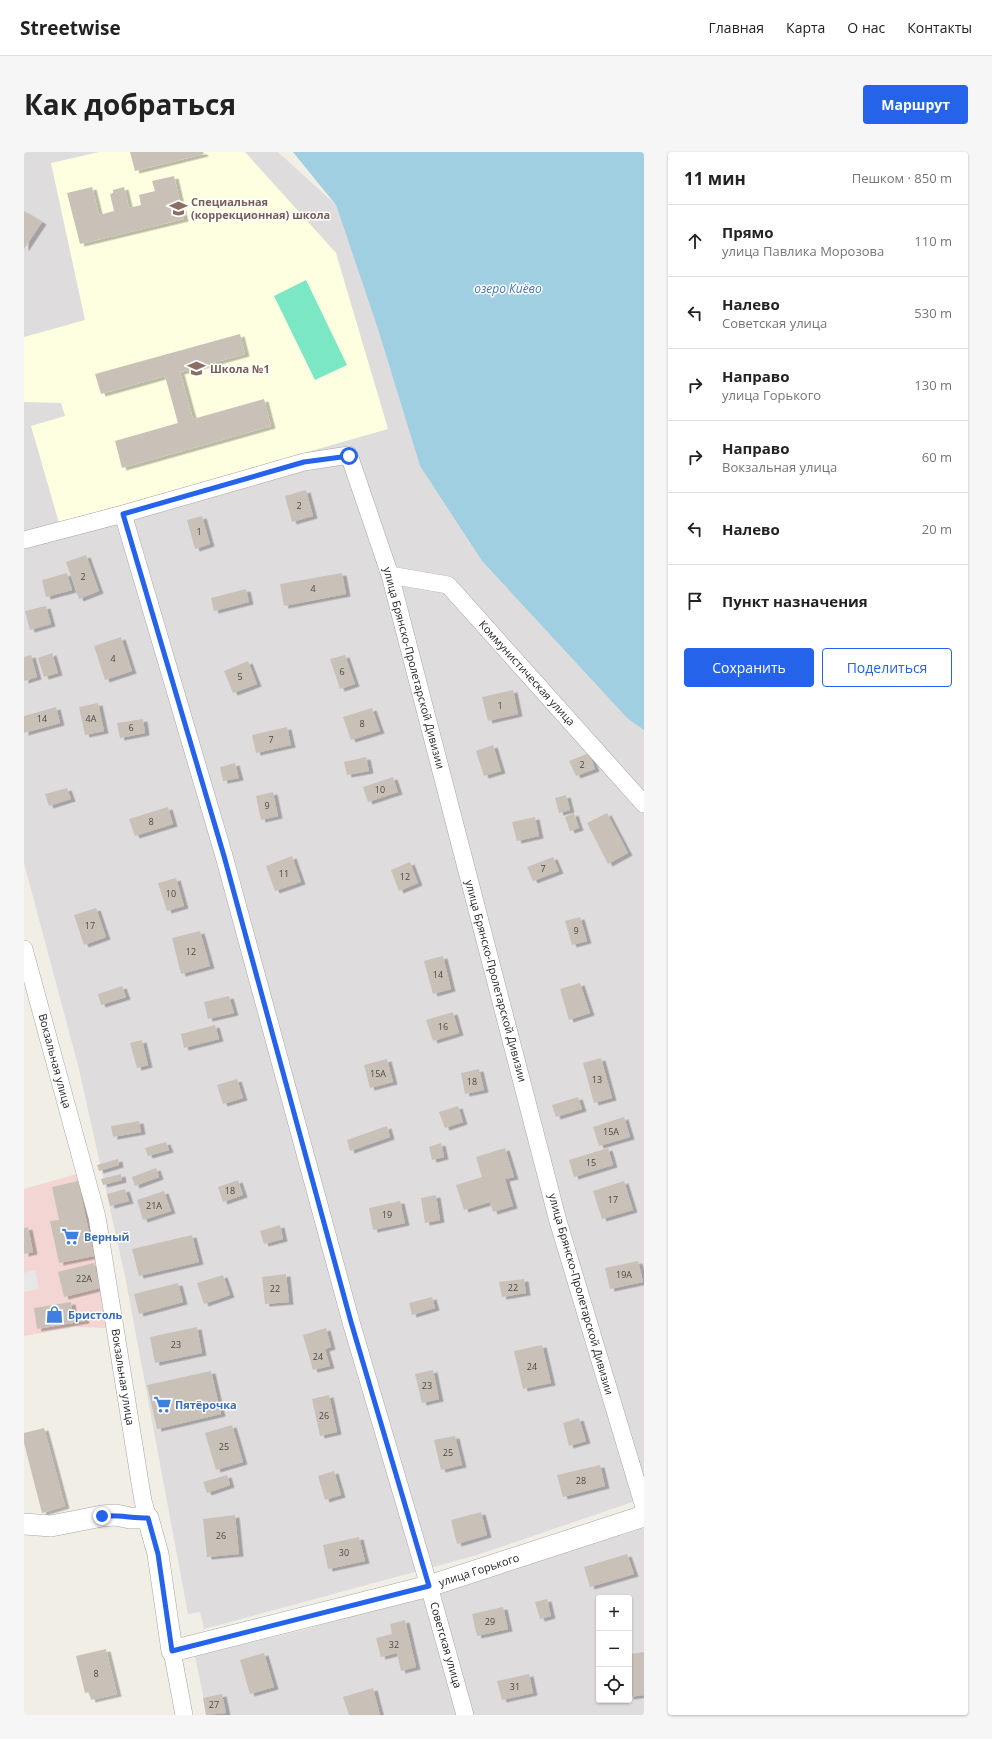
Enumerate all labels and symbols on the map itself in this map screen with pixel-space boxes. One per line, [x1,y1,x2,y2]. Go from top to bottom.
place label: Специальная (коррекционная) школа [191,194,330,222]
school or university icon: Специальная (коррекционная) школа [168,198,188,218]
water label: озеро Киёво [474,280,542,297]
school or university icon: Школа №1 [187,359,207,379]
place label: Школа №1 [210,361,270,376]
route start [340,447,358,465]
house number: 2 [296,499,302,512]
house number: 1 [196,525,202,538]
street label: улица Брянско-Пролетарской Дивизии [380,565,449,771]
house number: 2 [80,570,86,583]
house number: 4 [310,582,316,595]
street label: Коммунистическая улица [476,617,579,729]
house number: 4 [110,652,116,665]
house number: 6 [339,665,345,678]
house number: 5 [237,670,243,683]
house number: 1 [497,699,503,712]
house number: 14 [37,712,47,725]
house number: 4А [86,712,97,725]
house number: 8 [359,717,365,730]
house number: 6 [128,721,134,734]
house number: 7 [268,733,274,746]
house number: 2 [579,758,585,771]
house number: 10 [375,783,385,796]
house number: 9 [264,799,270,812]
house number: 8 [148,815,154,828]
house number: 7 [540,862,546,875]
house number: 11 [279,867,289,880]
house number: 12 [400,870,410,883]
street label: улица Брянско-Пролетарской Дивизии [462,878,531,1084]
house number: 10 [166,887,176,900]
house number: 17 [85,919,95,932]
house number: 9 [573,924,579,937]
house number: 12 [186,945,196,958]
house number: 14 [433,968,443,981]
street label: Вокзальная улица [36,1012,75,1110]
house number: 16 [438,1020,448,1033]
house number: 15А [370,1067,386,1080]
house number: 13 [592,1073,602,1086]
house number: 18 [467,1075,477,1088]
house number: 15А [603,1125,619,1138]
house number: 15 [586,1156,596,1169]
house number: 18 [225,1184,235,1197]
street label: улица Брянско-Пролетарской Дивизии [546,1191,617,1396]
house number: 17 [608,1193,618,1206]
house number: 21А [146,1199,162,1212]
house number: 19 [382,1208,392,1221]
supermarket icon: Верный [61,1227,81,1247]
place label: Верный [84,1229,129,1244]
house number: 19А [616,1268,632,1281]
house number: 22А [76,1272,92,1285]
house number: 22 [508,1281,518,1294]
house number: 22 [270,1282,280,1295]
shop icon: Бристоль [45,1305,65,1325]
place label: Бристоль [68,1307,123,1322]
street label: Вокзальная улица [108,1328,139,1426]
house number: 23 [171,1338,181,1351]
house number: 24 [313,1350,323,1363]
house number: 24 [527,1360,537,1373]
house number: 23 [422,1379,432,1392]
supermarket icon: Пятёрочка [152,1395,172,1415]
place label: Пятёрочка [175,1397,237,1412]
house number: 26 [319,1409,329,1422]
house number: 25 [219,1440,229,1453]
house number: 25 [443,1446,453,1459]
house number: 28 [576,1474,586,1487]
route end [93,1507,111,1525]
house number: 26 [216,1529,226,1542]
house number: 30 [339,1546,349,1559]
street label: улица Горького [437,1549,521,1590]
street label: Советская улица [427,1600,466,1690]
house number: 29 [485,1615,495,1628]
house number: 32 [389,1638,399,1651]
house number: 8 [93,1667,99,1680]
house number: 31 [510,1680,520,1693]
house number: 27 [209,1698,219,1711]

